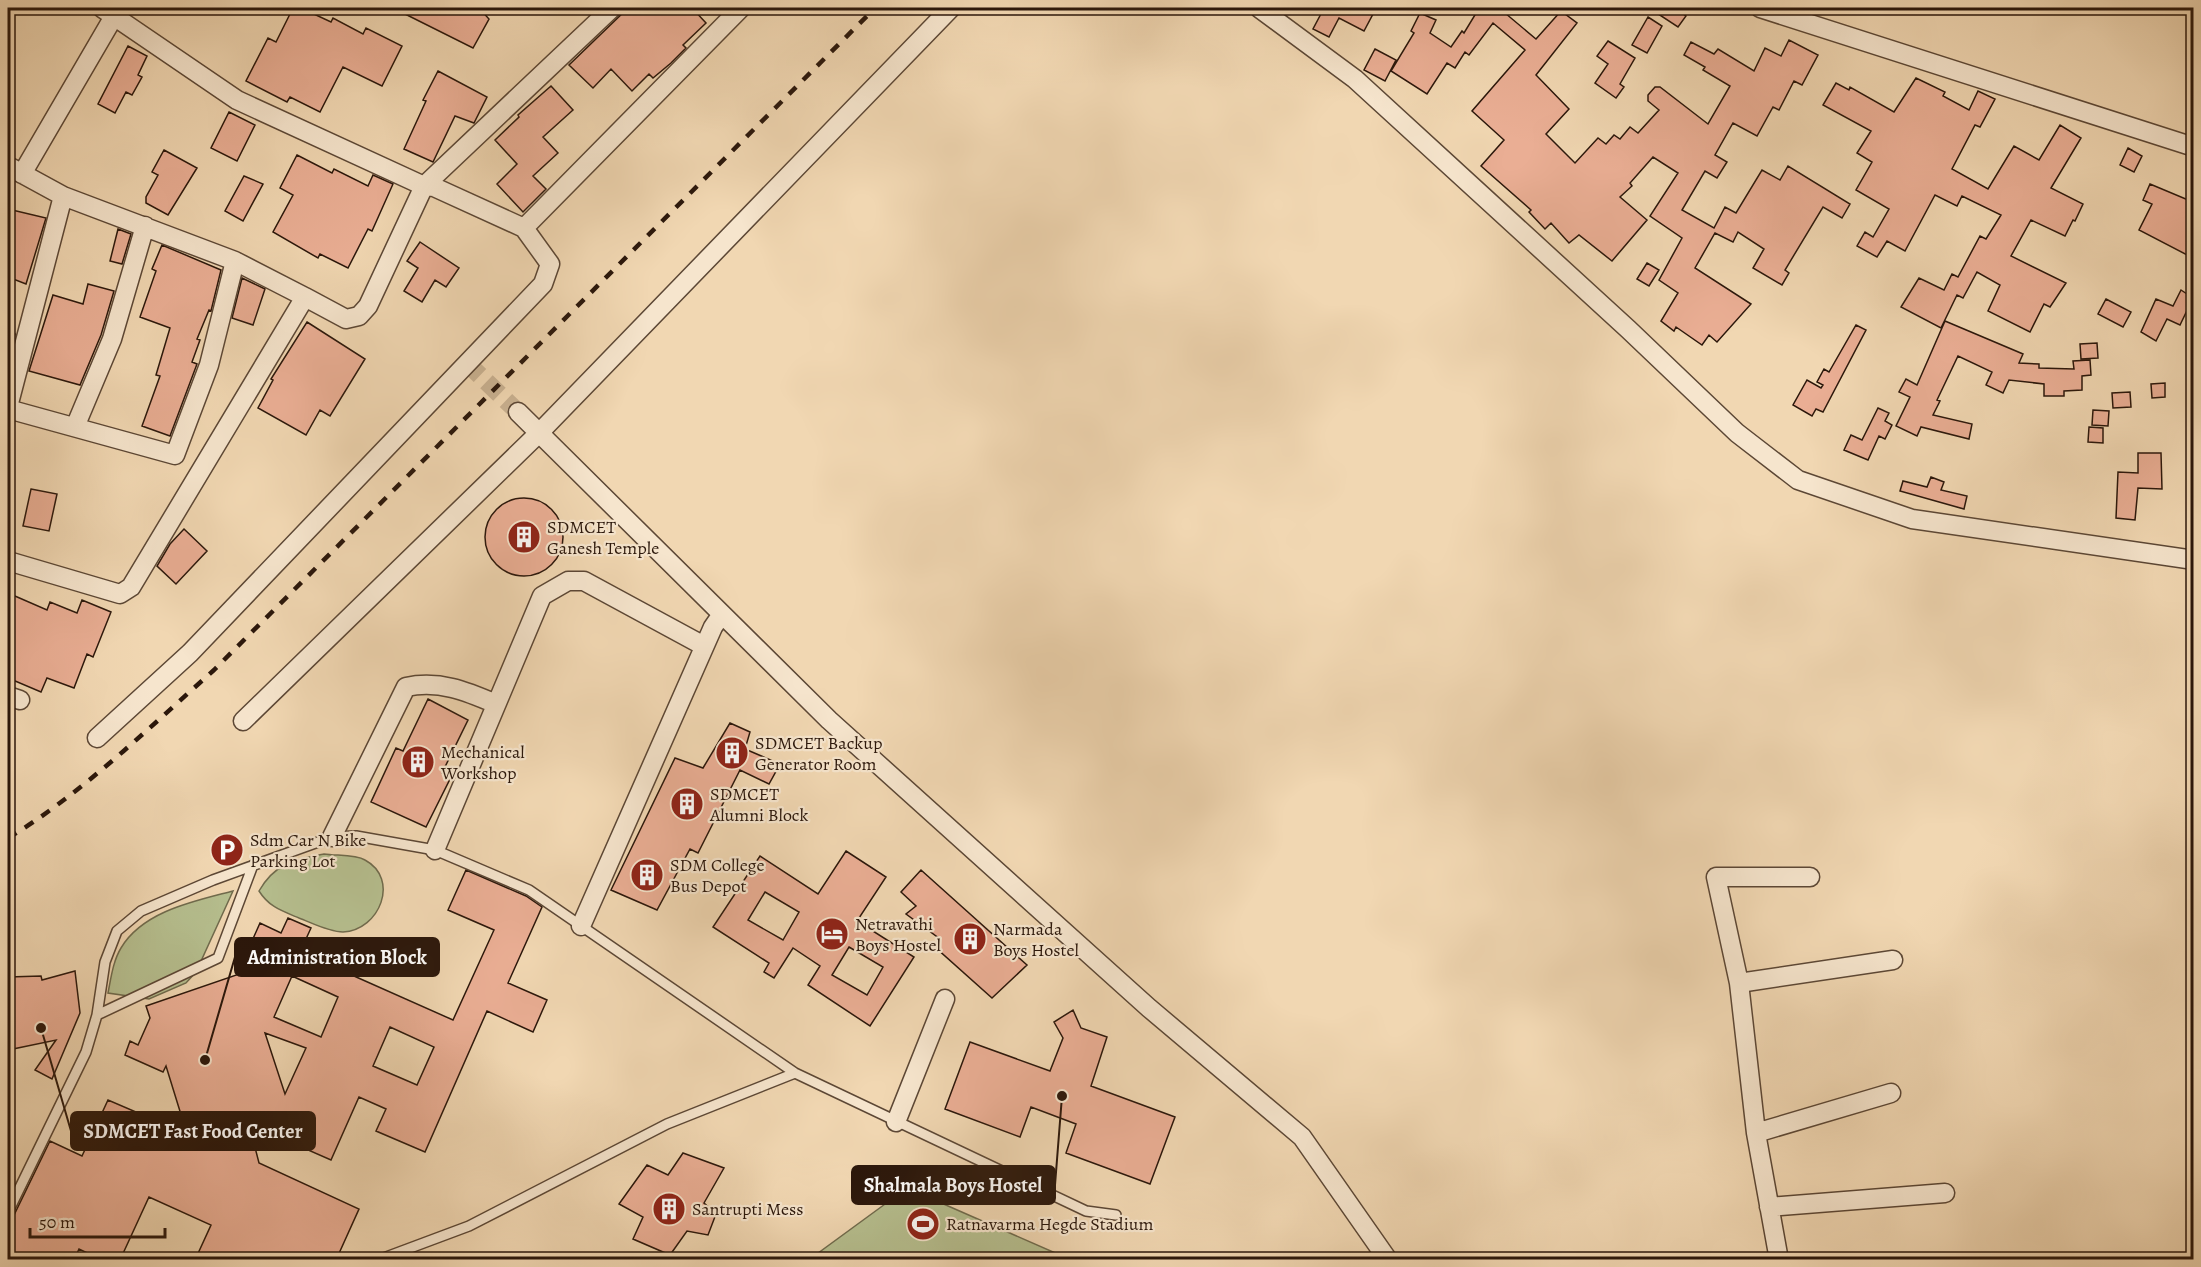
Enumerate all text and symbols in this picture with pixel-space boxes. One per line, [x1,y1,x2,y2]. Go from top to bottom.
place label: SDMCET Ganesh Temple [547,515,659,560]
building icon: SDMCET Ganesh Temple [506,519,542,555]
place label: SDMCET Backup Generator Room [755,731,883,776]
building icon: SDMCET Backup Generator Room [714,735,750,771]
place label: Mechanical Workshop [440,740,525,785]
building icon: Mechanical Workshop [400,744,436,780]
place label: SDMCET Alumni Block [709,782,808,827]
building icon: SDMCET Alumni Block [669,786,705,822]
place label: Sdm Car N Bike Parking Lot [250,828,366,873]
parking icon: Sdm Car N Bike Parking Lot [209,832,245,868]
place label: SDM College Bus Depot [670,853,765,898]
building icon: SDM College Bus Depot [629,857,665,893]
place label: Netravathi Boys Hostel [855,912,941,957]
hotel icon: Netravathi Boys Hostel [814,916,850,952]
place label: Narmada Boys Hostel [993,917,1079,962]
building icon: Narmada Boys Hostel [952,921,988,957]
callout: Administration Block [235,938,439,976]
text: Administration Block [246,944,427,971]
callout: SDMCET Fast Food Center [71,1112,315,1150]
text: SDMCET Fast Food Center [83,1118,303,1145]
callout: Shalmala Boys Hostel [852,1166,1055,1204]
text: Shalmala Boys Hostel [864,1172,1043,1199]
building icon: Santrupti Mess [651,1191,687,1227]
place label: Santrupti Mess [692,1197,804,1221]
scale bar [30,1201,165,1239]
sports icon: Ratnavarma Hegde Stadium [905,1206,941,1242]
text: 50 m [39,1210,75,1234]
place label: Ratnavarma Hegde Stadium [946,1212,1154,1236]

